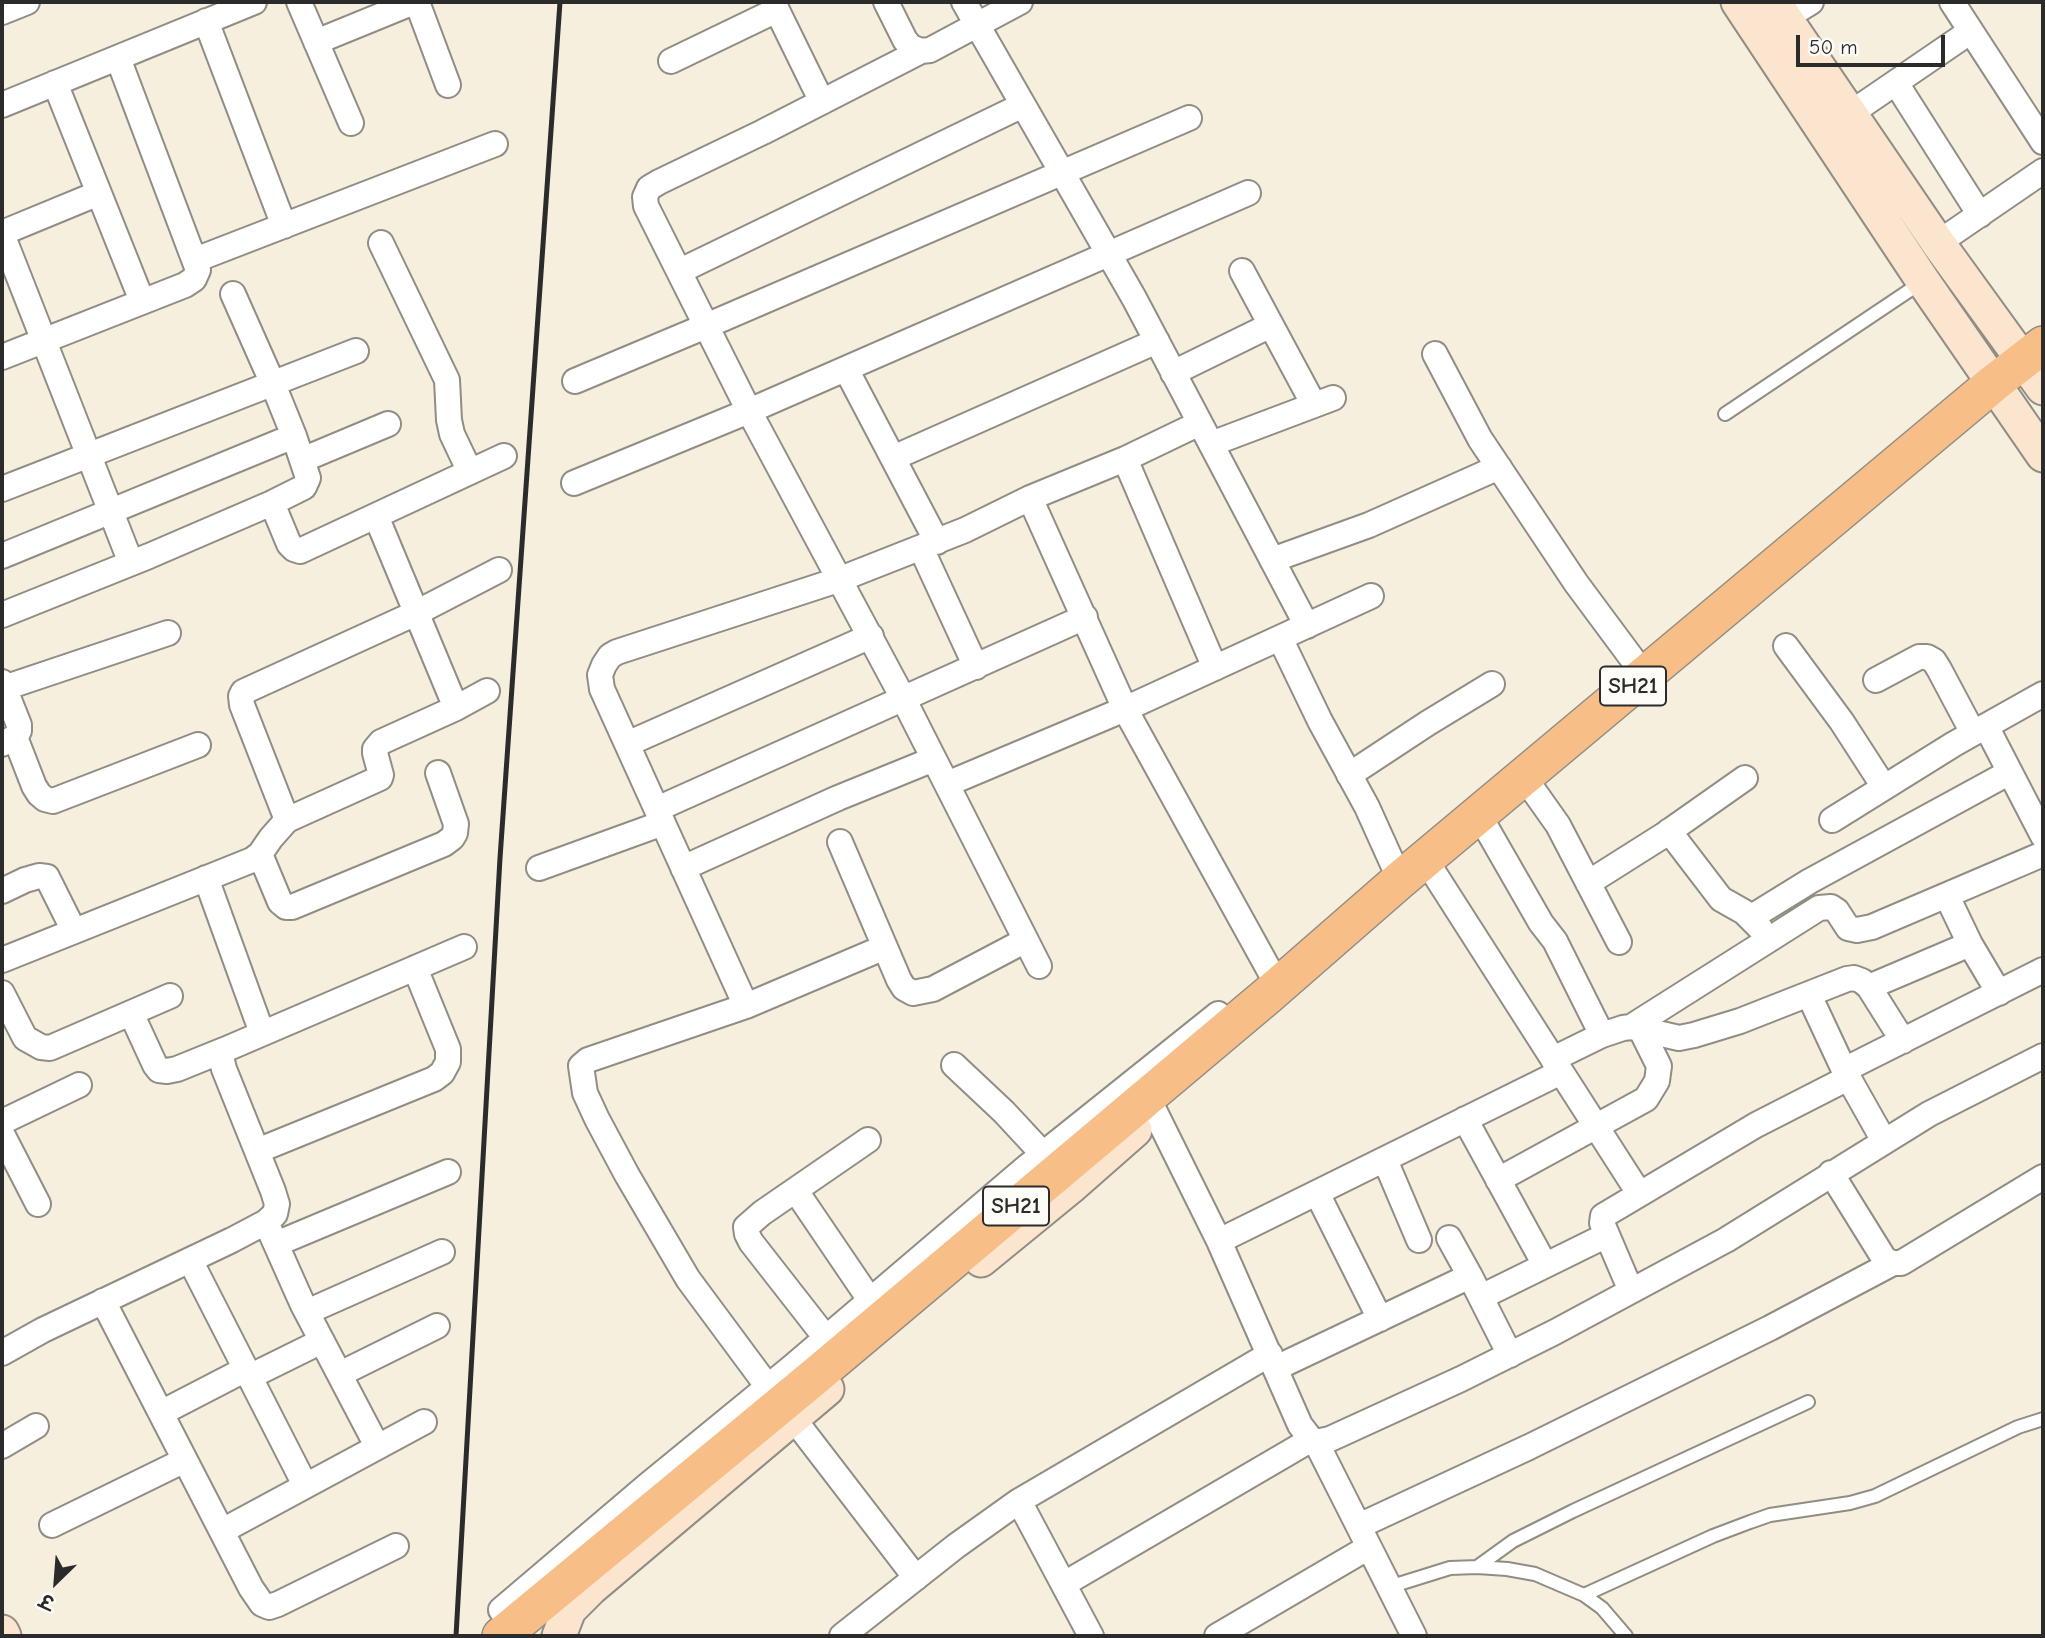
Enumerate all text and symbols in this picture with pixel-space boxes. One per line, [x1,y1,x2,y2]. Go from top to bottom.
scale bar [1800,21,1949,65]
text: 50 m [1809,35,1858,59]
road number: SH21 [1600,666,1666,706]
road number: SH21 [983,1186,1049,1226]
north arrow [21,1547,91,1617]
text: उ [37,1588,58,1614]

